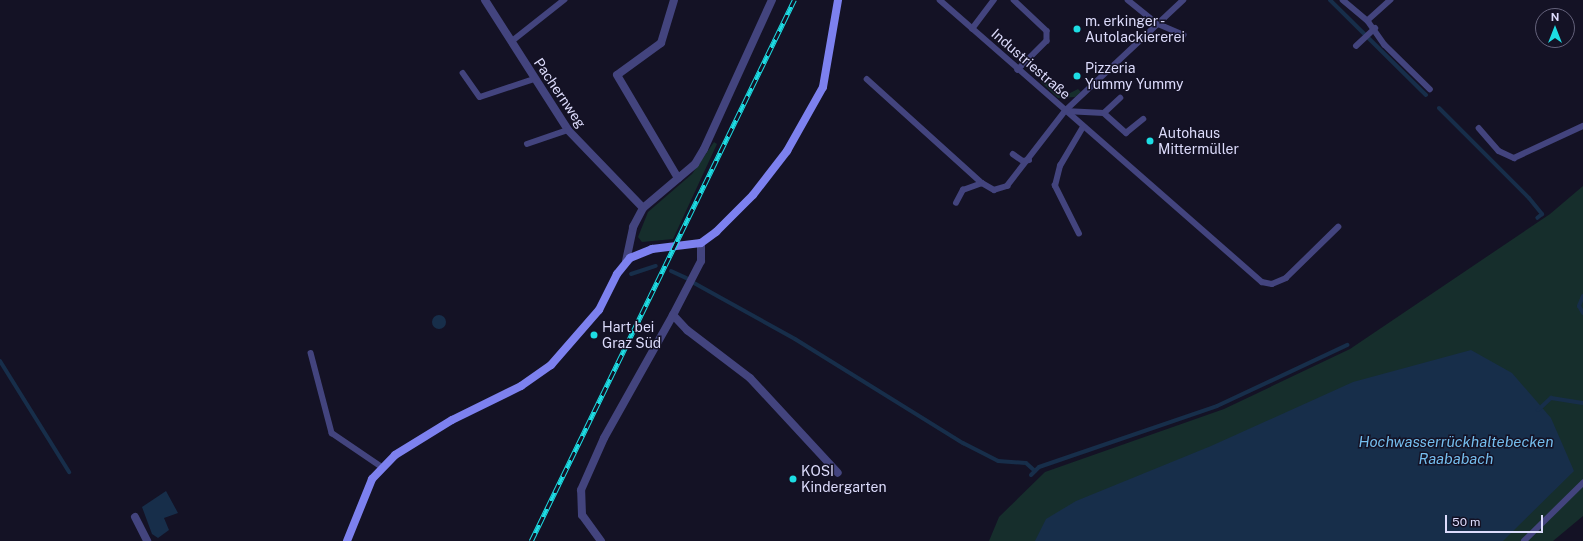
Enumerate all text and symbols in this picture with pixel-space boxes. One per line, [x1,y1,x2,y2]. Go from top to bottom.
north arrow [1535,8,1575,48]
text: N [1551,11,1559,23]
place label: m. erkinger - Autolackiererei [1085,13,1185,46]
marker: m. erkinger - Autolackiererei [1072,24,1082,34]
street label: Industriestraße [988,25,1074,103]
street label: Pachernweg [530,55,590,131]
place label: Pizzeria Yummy Yummy [1085,60,1183,92]
marker: Pizzeria Yummy Yummy [1072,71,1082,81]
place label: Autohaus Mittermüller [1158,125,1239,158]
marker: Autohaus Mittermüller [1145,136,1155,146]
place label: Hart bei Graz Süd [602,319,661,352]
marker: Hart bei Graz Süd [589,330,599,340]
water label: Hochwasserrückhaltebecken Raababach [1358,432,1554,467]
place label: KOSI Kindergarten [801,463,886,496]
marker: KOSI Kindergarten [788,474,798,484]
scale bar [1447,507,1545,533]
text: 50 m [1452,515,1480,529]

